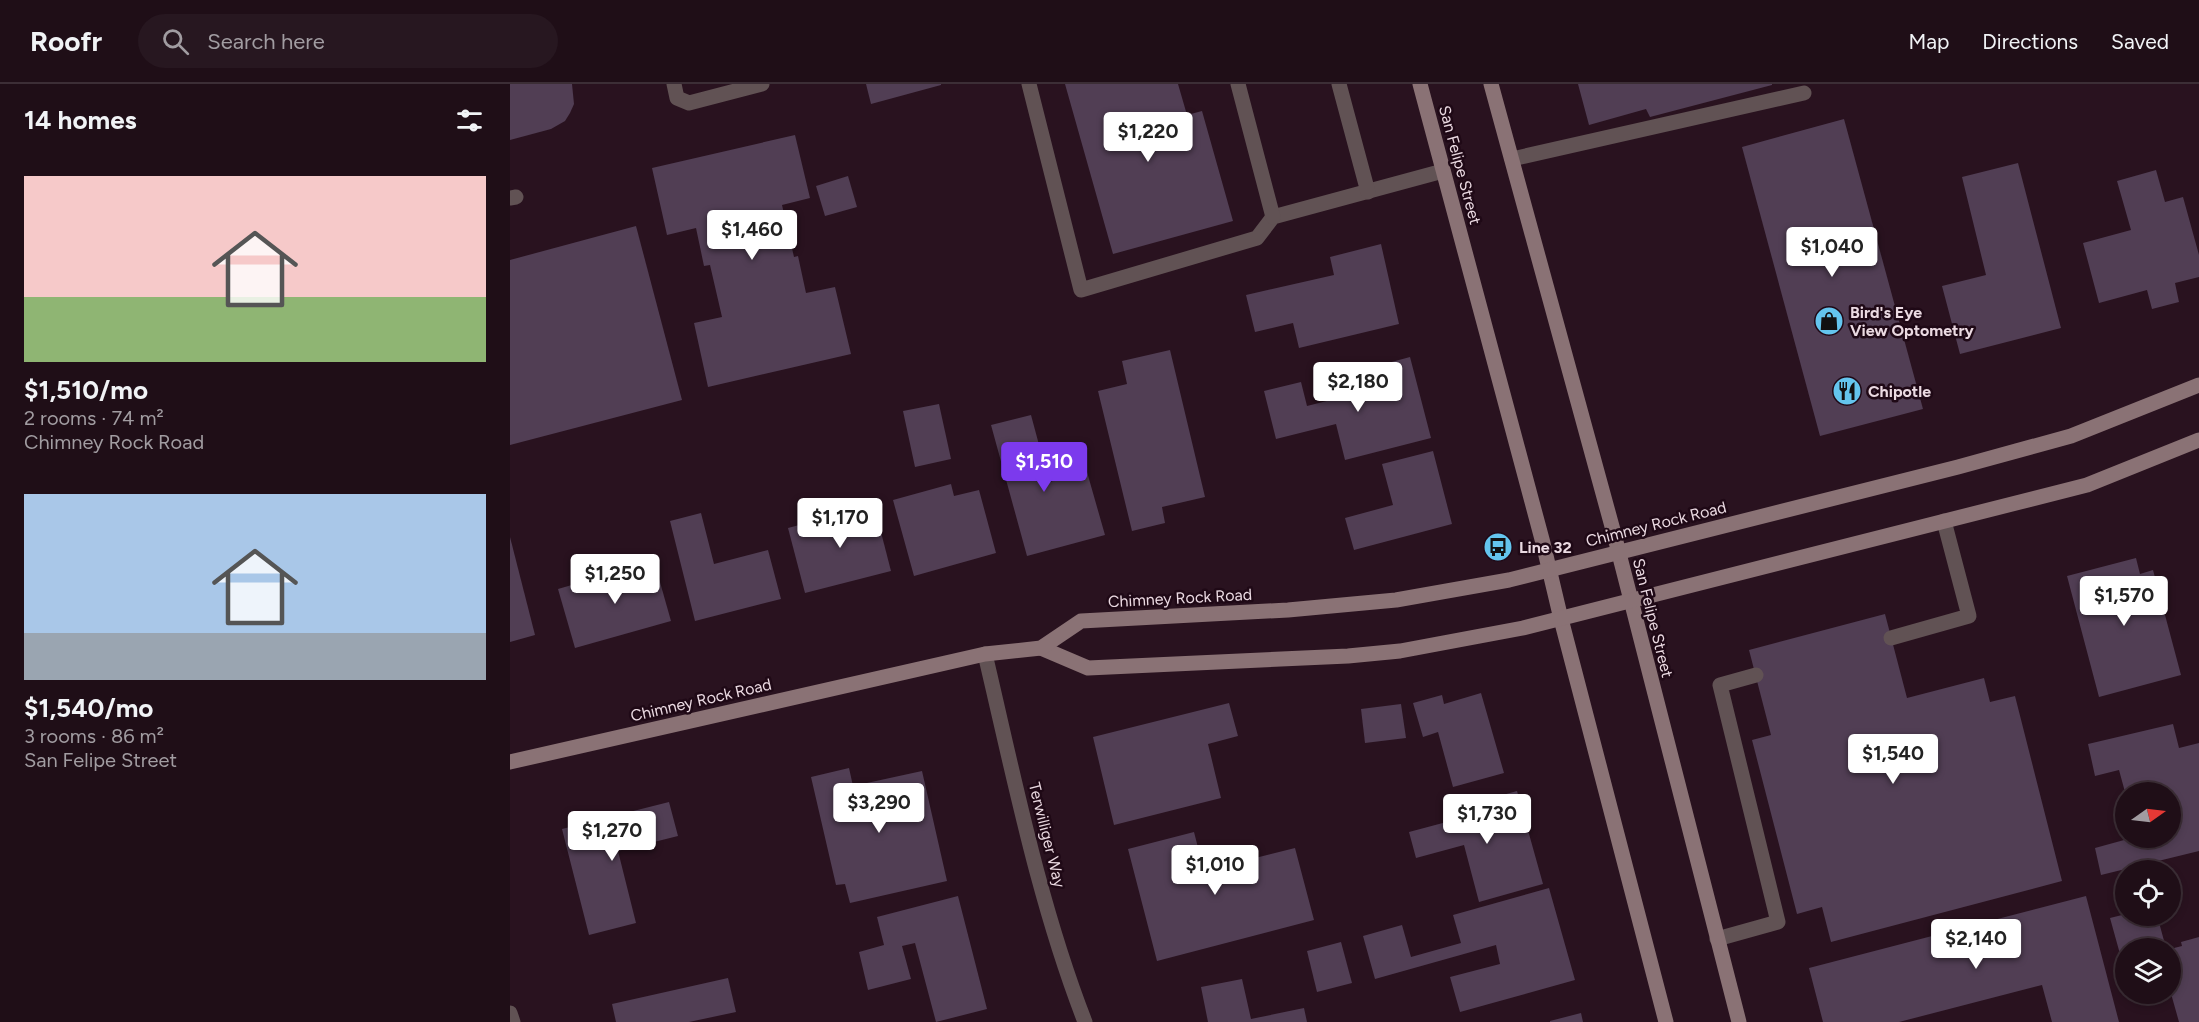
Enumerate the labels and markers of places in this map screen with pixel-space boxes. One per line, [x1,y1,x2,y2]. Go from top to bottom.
pin: $1,220 [1099,112,1197,163]
pin: $1,460 [703,210,801,261]
pin: $1,040 [1783,227,1881,278]
place label: Bird's Eye View Optometry [1850,303,1975,340]
shop icon: Bird's Eye View Optometry [1813,305,1845,337]
pin: $2,180 [1309,362,1407,413]
restaurant icon: Chipotle [1831,375,1863,407]
place label: Chipotle [1868,382,1931,401]
pin: $1,510 [995,442,1093,493]
pin: $1,170 [791,498,889,549]
bus stop icon: Line 32 [1482,531,1514,563]
place label: Line 32 [1519,538,1572,557]
pin: $1,250 [566,554,664,605]
pin: $1,570 [2075,576,2173,627]
pin: $1,540 [1844,734,1942,785]
pin: $3,290 [830,783,928,834]
pin: $1,730 [1438,794,1536,845]
pin: $1,270 [563,811,661,862]
pin: $1,010 [1166,845,1264,896]
pin: $2,140 [1927,919,2025,970]

